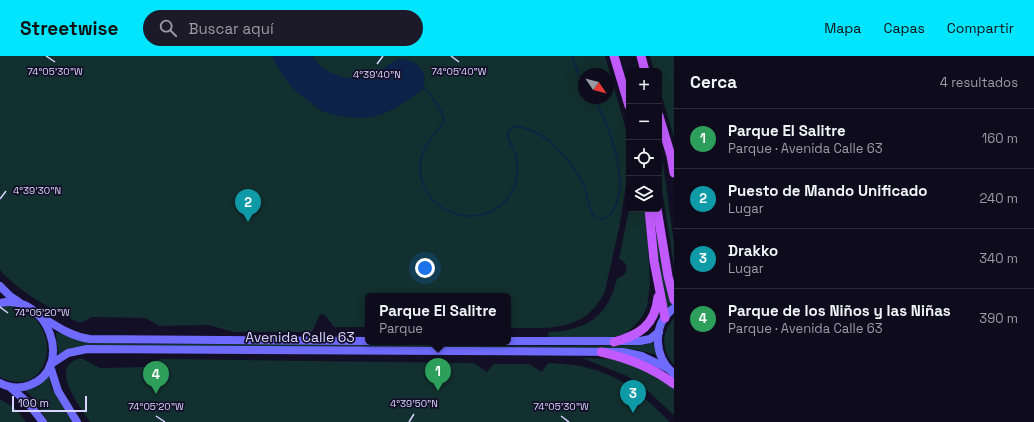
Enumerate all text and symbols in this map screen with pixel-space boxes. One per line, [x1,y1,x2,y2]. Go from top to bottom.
search box [143,10,423,46]
text: Streetwise [20,16,119,41]
icon: search [157,17,179,39]
text: Buscar aquí [189,19,274,38]
text: Mapa [824,19,861,37]
text: Capas [883,19,925,37]
text: Compartir [947,19,1014,37]
text: 74°05'30"W [27,65,83,78]
text: 74°05'40"W [431,65,487,78]
text: 4°39'40"N [353,68,401,81]
north arrow [578,68,614,104]
map controls [626,68,662,212]
button: + [626,68,662,104]
text: Cerca [690,71,737,93]
text: 4 resultados [940,74,1018,91]
button: − [626,104,662,140]
text: Parque El Salitre [728,121,846,140]
text: 1 [700,130,706,147]
text: 160 m [982,130,1018,147]
button: locate [626,140,662,176]
text: Parque · Avenida Calle 63 [728,140,883,157]
button: layers [626,176,662,212]
text: Puesto de Mando Unificado [728,181,927,200]
text: 4°39'30"N [13,184,61,197]
pin: 2 [235,189,261,222]
text: 2 [699,190,707,207]
text: 240 m [980,190,1018,207]
text: Lugar [728,200,764,217]
text: Drakko [728,241,778,260]
text: 3 [699,250,707,267]
text: 340 m [979,250,1018,267]
your location [415,258,435,278]
text: Lugar [728,260,764,277]
popup [365,293,511,345]
text: Parque El Salitre [379,301,497,320]
text: Parque de los Niños y las Niñas [728,301,951,320]
text: 74°05'20"W [14,306,70,319]
text: 4 [699,310,707,327]
text: 390 m [979,310,1018,327]
text: Parque [379,320,423,337]
text: Parque · Avenida Calle 63 [728,320,883,337]
street label: Avenida Calle 63 [245,328,355,346]
pin: 1 [425,358,451,391]
pin: 4 [143,361,169,394]
pin: 3 [620,380,646,413]
scale bar [12,394,87,413]
text: 100 m [18,396,49,410]
text: 4°39'50"N [390,397,438,410]
text: 74°05'20"W [128,400,184,413]
text: 74°05'30"W [533,400,589,413]

